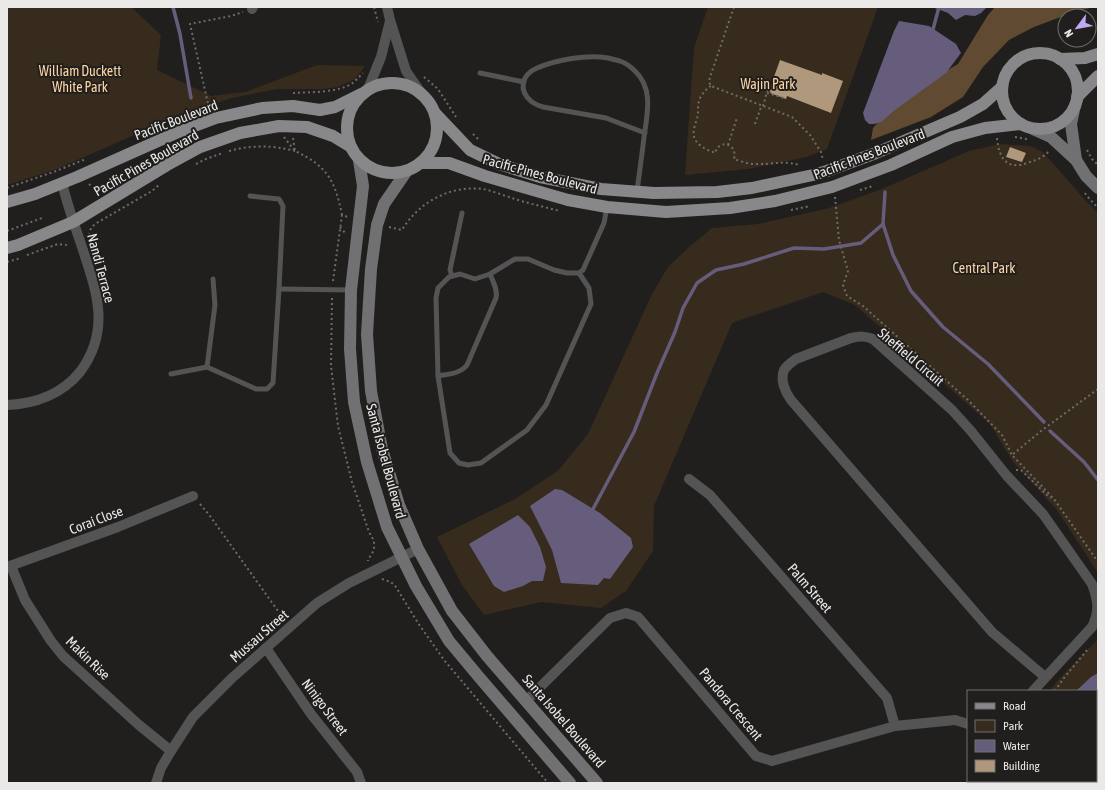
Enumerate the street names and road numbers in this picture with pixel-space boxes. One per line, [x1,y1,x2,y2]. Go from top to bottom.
street label: Pacific Boulevard [132,97,220,143]
street label: Pacific Pines Boulevard [811,125,927,183]
street label: Pacific Pines Boulevard [91,127,201,199]
street label: Pacific Pines Boulevard [481,151,599,197]
street label: Nandi Terrace [84,232,118,304]
street label: Sheffield Circuit [875,325,947,389]
street label: Santa Isobel Boulevard [363,402,409,520]
street label: Corai Close [67,502,125,538]
street label: Palm Street [784,560,836,616]
street label: Mussau Street [227,606,291,666]
street label: Makin Rise [63,633,113,683]
street label: Pandora Crescent [696,665,766,743]
street label: Santa Isobel Boulevard [519,671,609,771]
street label: Ninigo Street [299,676,351,738]

